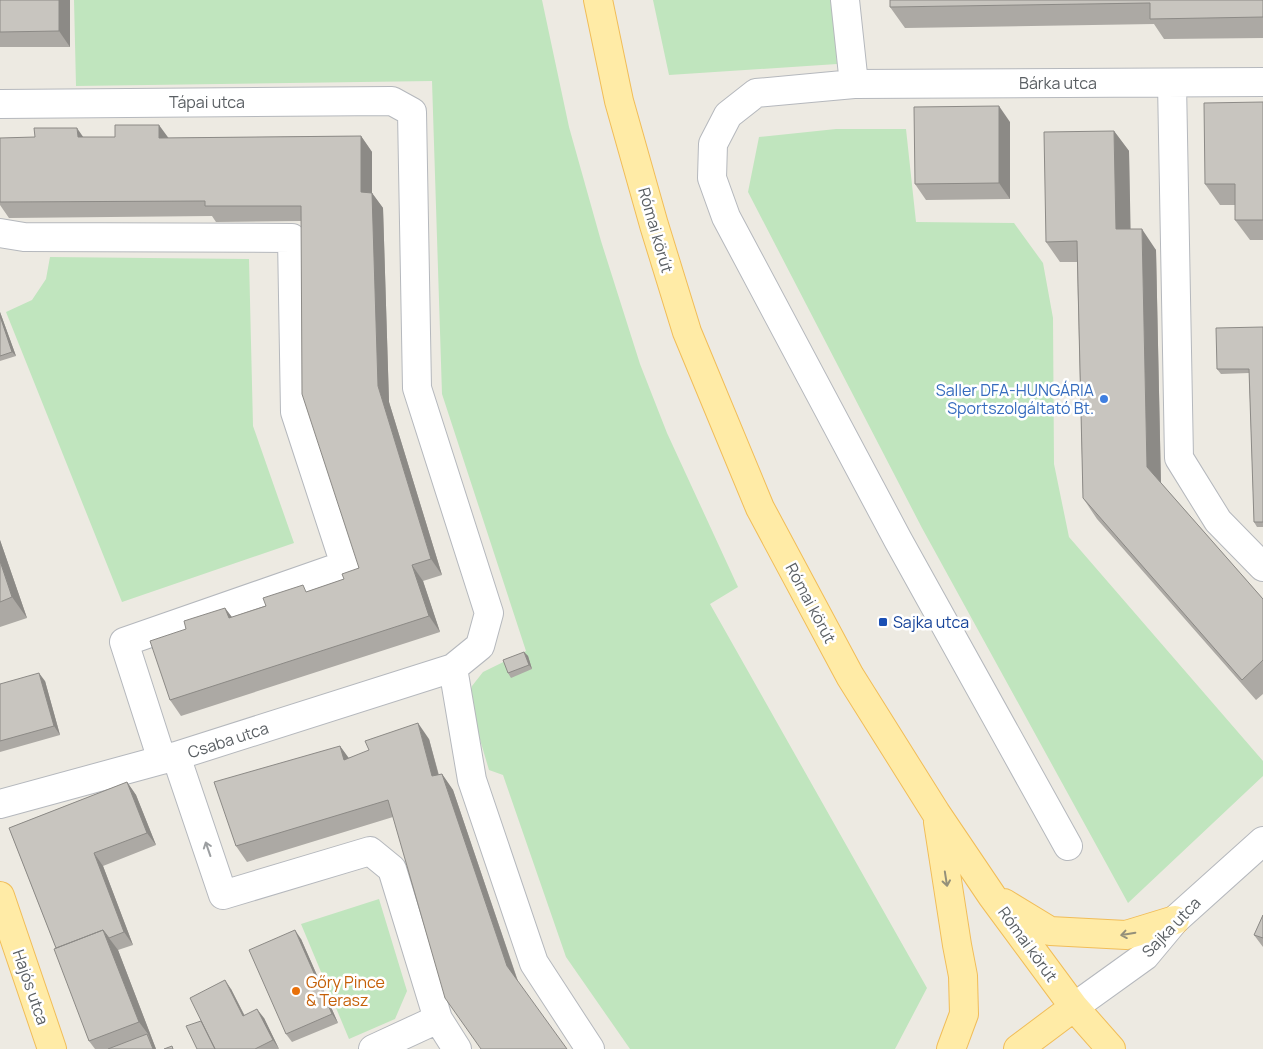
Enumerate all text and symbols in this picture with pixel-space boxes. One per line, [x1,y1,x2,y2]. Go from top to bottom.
street label: Bárka utca [1019,72,1097,94]
street label: Tápai utca [169,91,245,113]
street label: Római körút [633,185,679,275]
place label: Saller DFA-HUNGÁRIA Sportszolgáltató Bt. [936,379,1094,419]
marker: Saller DFA-HUNGÁRIA Sportszolgáltató Bt. [1098,393,1110,405]
street label: Római körút [781,559,841,647]
place label: Sajka utca [893,611,969,633]
marker: Sajka utca [877,616,889,628]
street label: Csaba utca [185,717,271,763]
one-way arrow [202,841,212,857]
one-way arrow [942,870,952,886]
street label: Sajka utca [1137,892,1205,962]
street label: Római körút [993,902,1063,986]
one-way arrow [1121,929,1137,939]
street label: Hajós utca [8,946,54,1028]
place label: Gőry Pince & Terasz [306,971,385,1011]
marker: Gőry Pince & Terasz [290,985,302,997]

